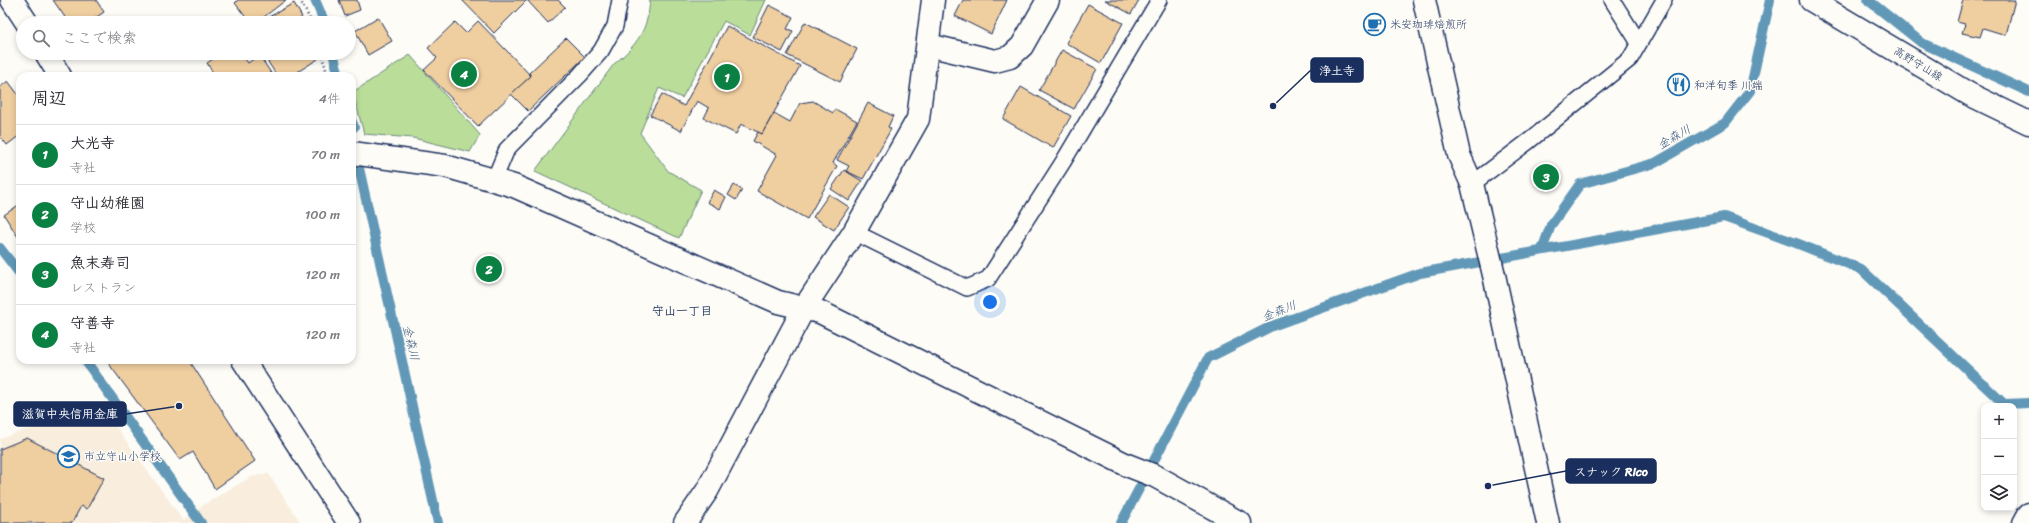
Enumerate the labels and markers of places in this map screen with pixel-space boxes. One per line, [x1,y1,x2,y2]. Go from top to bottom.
cafe icon: 米安珈琲焙煎所 [1361,11,1387,37]
place label: 米安珈琲焙煎所 [1390,15,1467,34]
callout: 浄土寺 [1311,58,1363,82]
pin: 4 [451,59,477,89]
pin: 1 [714,62,740,92]
restaurant icon: 和洋旬季 川端 [1665,72,1691,98]
place label: 和洋旬季 川端 [1694,76,1763,95]
pin: 3 [1533,162,1559,192]
pin: 2 [476,254,502,284]
callout: 滋賀中央信用金庫 [14,402,126,426]
school or university icon: 市立守山小学校 [55,443,81,469]
place label: 市立守山小学校 [84,447,161,466]
callout: スナック Rico [1566,459,1656,483]

